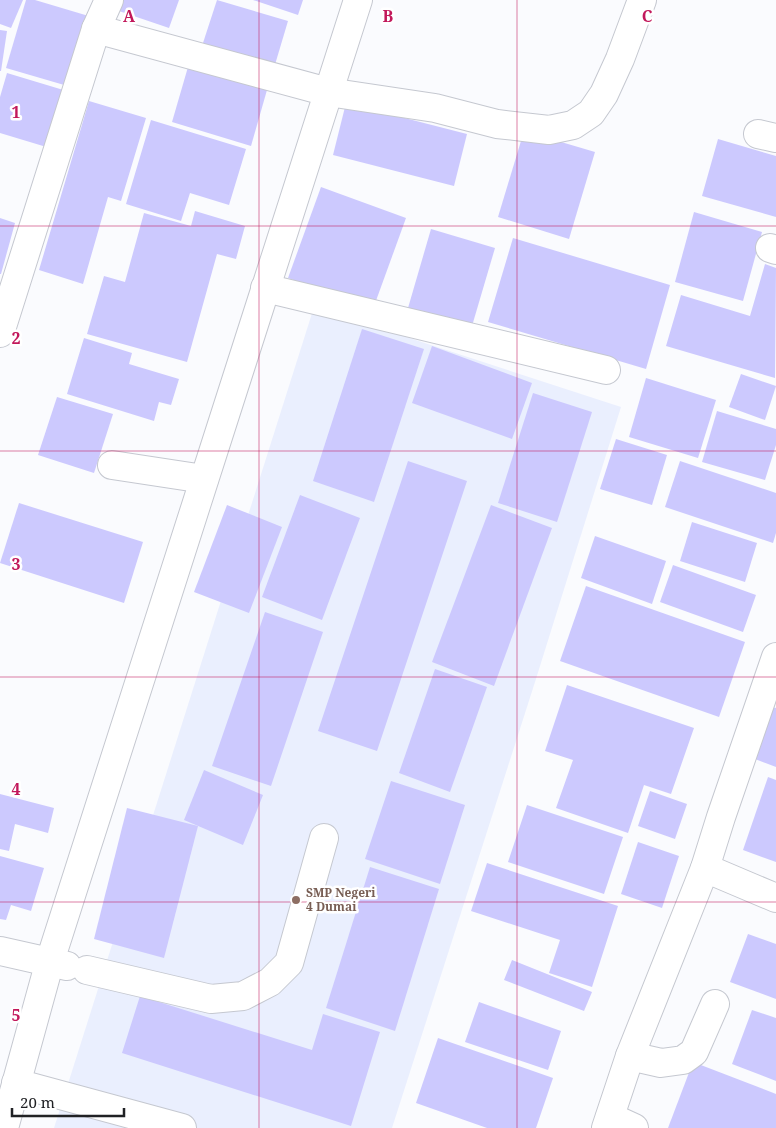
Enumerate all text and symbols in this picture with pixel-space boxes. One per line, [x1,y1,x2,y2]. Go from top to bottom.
text: A [123,5,136,27]
text: B [383,5,394,27]
text: C [642,5,653,27]
text: 1 [11,101,21,123]
text: 2 [11,327,21,349]
text: 3 [11,553,21,575]
text: 4 [11,778,21,800]
place label: SMP Negeri 4 Dumai [306,884,376,915]
marker: SMP Negeri 4 Dumai [290,894,302,906]
text: 5 [11,1004,21,1026]
scale bar [12,1086,125,1118]
text: 20 m [20,1092,55,1112]

